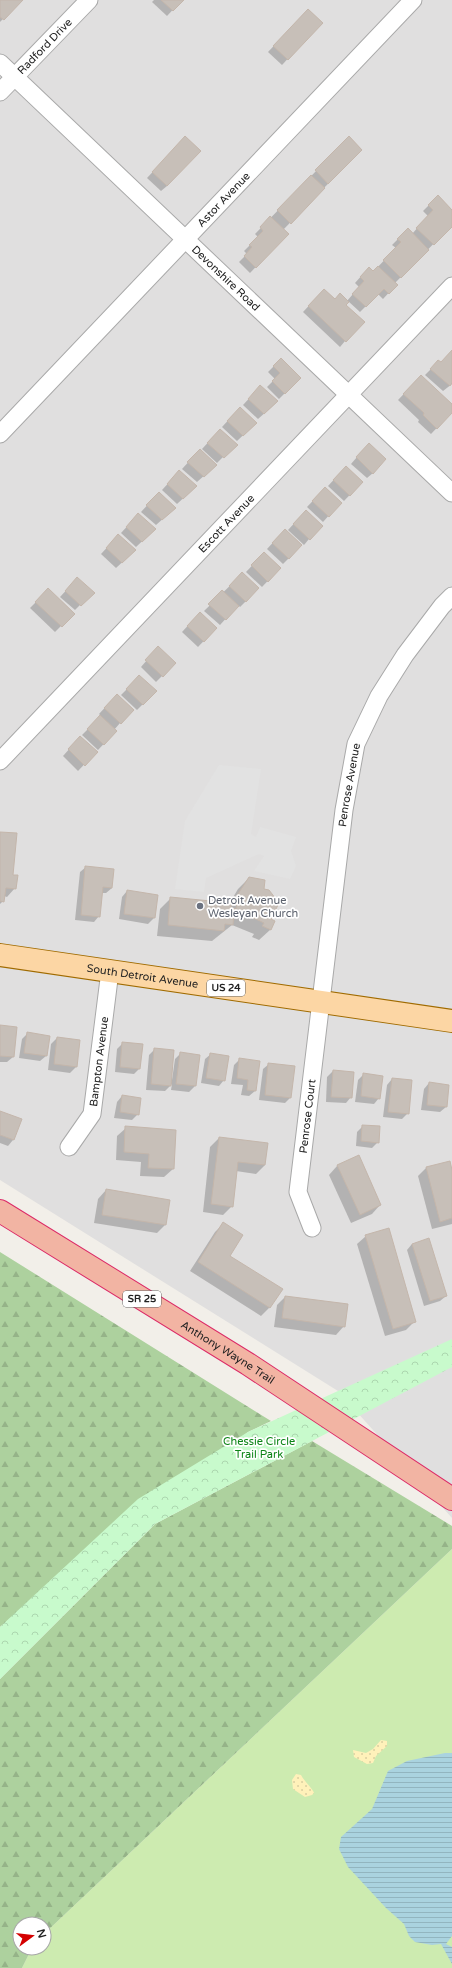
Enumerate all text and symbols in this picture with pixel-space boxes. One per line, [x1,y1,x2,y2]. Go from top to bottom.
street label: Radford Drive [15,15,74,77]
street label: Astor Avenue [194,169,252,229]
street label: Devonshire Road [189,243,263,313]
street label: Escott Avenue [195,492,257,555]
street label: Penrose Avenue [336,742,363,827]
place label: Detroit Avenue Wesleyan Church [208,894,298,920]
marker: Detroit Avenue Wesleyan Church [195,901,205,911]
street label: South Detroit Avenue [86,961,199,990]
road number: US 24 [207,980,245,996]
street label: Bampton Avenue [86,1016,111,1107]
street label: Penrose Court [296,1078,318,1154]
road number: SR 25 [123,1291,161,1307]
street label: Anthony Wayne Trail [179,1318,277,1386]
park label: Chessie Circle Trail Park [223,1435,295,1461]
north arrow [12,1916,52,1956]
text: N [34,1928,49,1939]

